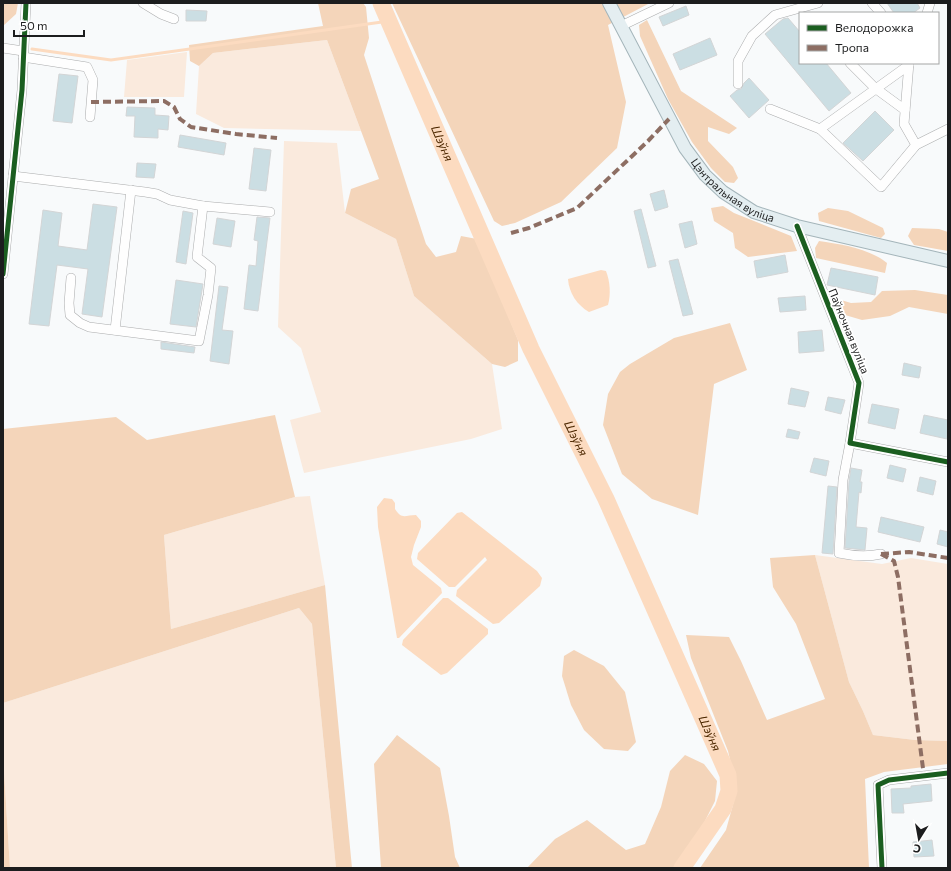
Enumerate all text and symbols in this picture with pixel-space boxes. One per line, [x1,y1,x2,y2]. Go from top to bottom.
scale bar [14,12,84,38]
legend [799,12,939,64]
text: 50 m [20,18,48,32]
text: Велодорожка [835,20,913,34]
text: Тропа [835,40,869,54]
water label: Шэўня [429,123,457,163]
street label: Цэнтральная вуліца [689,155,776,224]
street label: Паўночная вуліца [826,286,872,375]
water label: Шэўня [562,418,591,458]
water label: Шэўня [696,713,724,753]
north arrow [899,819,939,859]
text: С [912,842,922,856]

